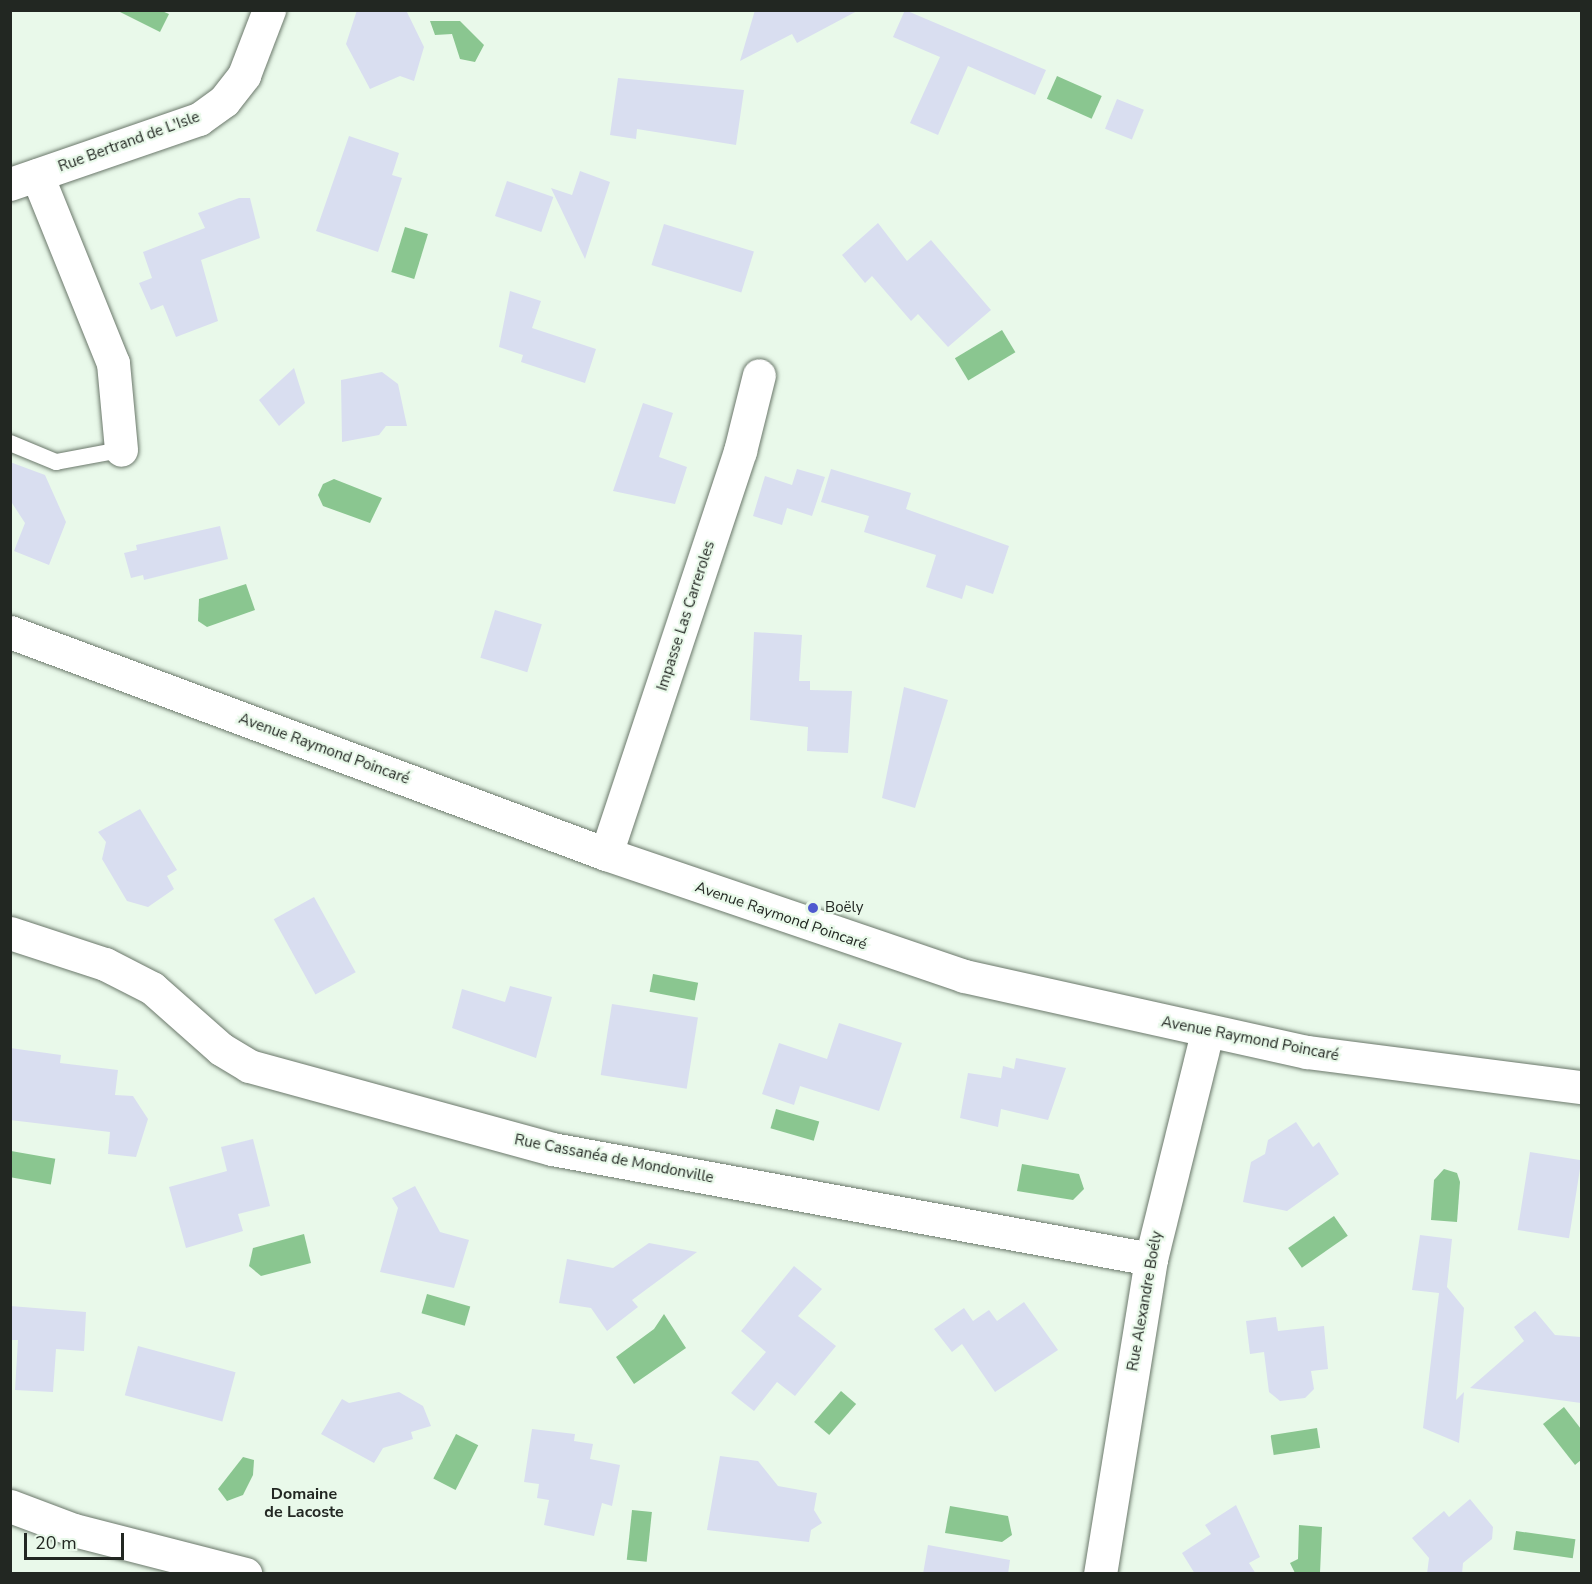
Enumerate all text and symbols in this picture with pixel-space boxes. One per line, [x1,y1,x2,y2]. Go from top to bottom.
street label: Rue Bertrand de L'Isle [56,108,202,176]
street label: Impasse Las Carreroles [653,539,719,693]
street label: Avenue Raymond Poincaré [236,710,412,788]
street label: Avenue Raymond Poincaré [693,878,869,954]
place label: Boëly [825,899,863,917]
marker: Boëly [806,901,820,915]
street label: Avenue Raymond Poincaré [1160,1013,1340,1065]
street label: Rue Cassanéa de Mondonville [513,1131,715,1187]
street label: Rue Alexandre Boély [1124,1229,1166,1373]
district label: Domaine de Lacoste [264,1484,344,1522]
scale bar [27,1521,128,1559]
text: 20 m [35,1531,77,1555]

